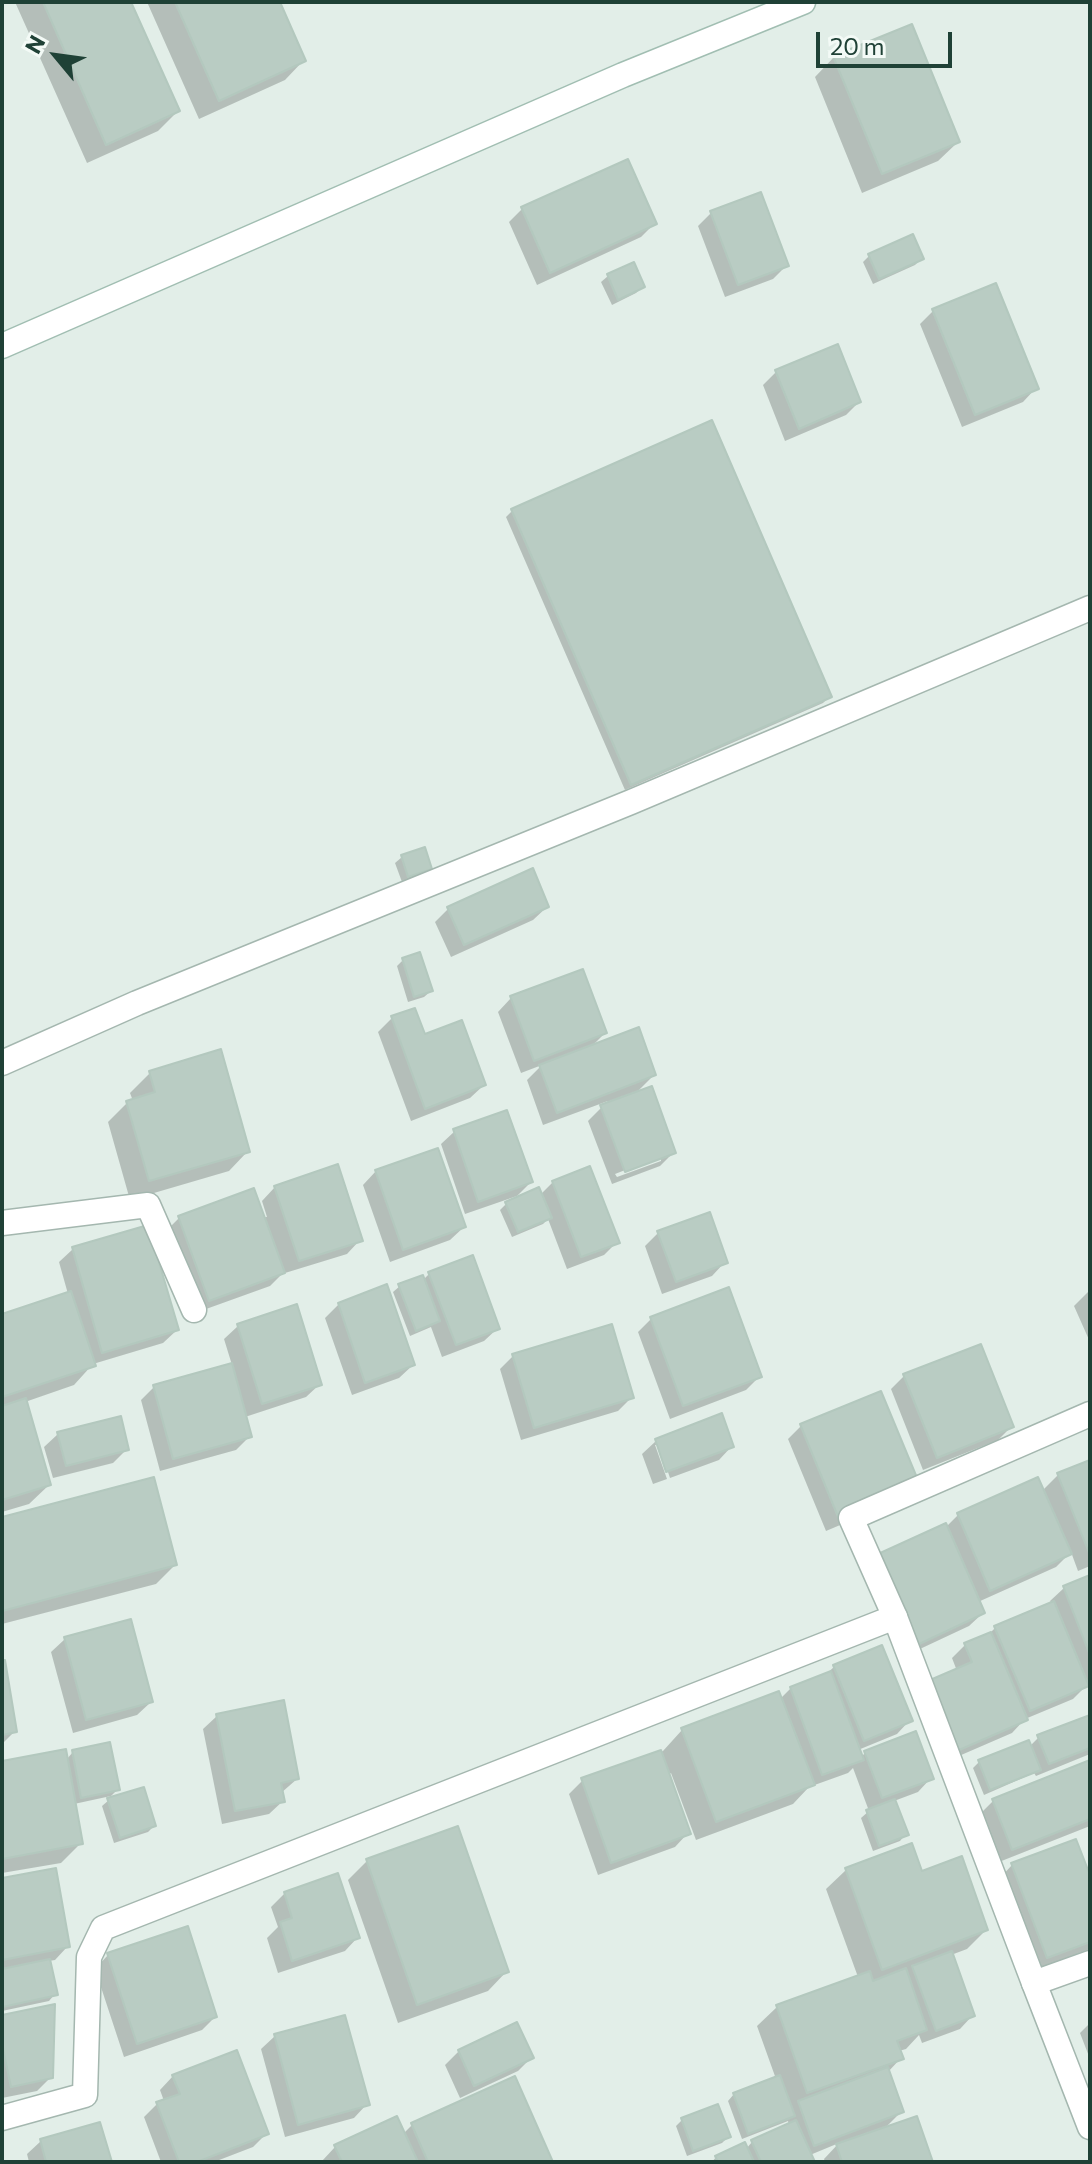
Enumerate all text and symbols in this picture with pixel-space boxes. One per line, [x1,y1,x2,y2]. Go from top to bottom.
north arrow [16,16,96,96]
scale bar [820,16,956,66]
text: N [19,30,50,58]
text: 20 m [830,31,884,60]

